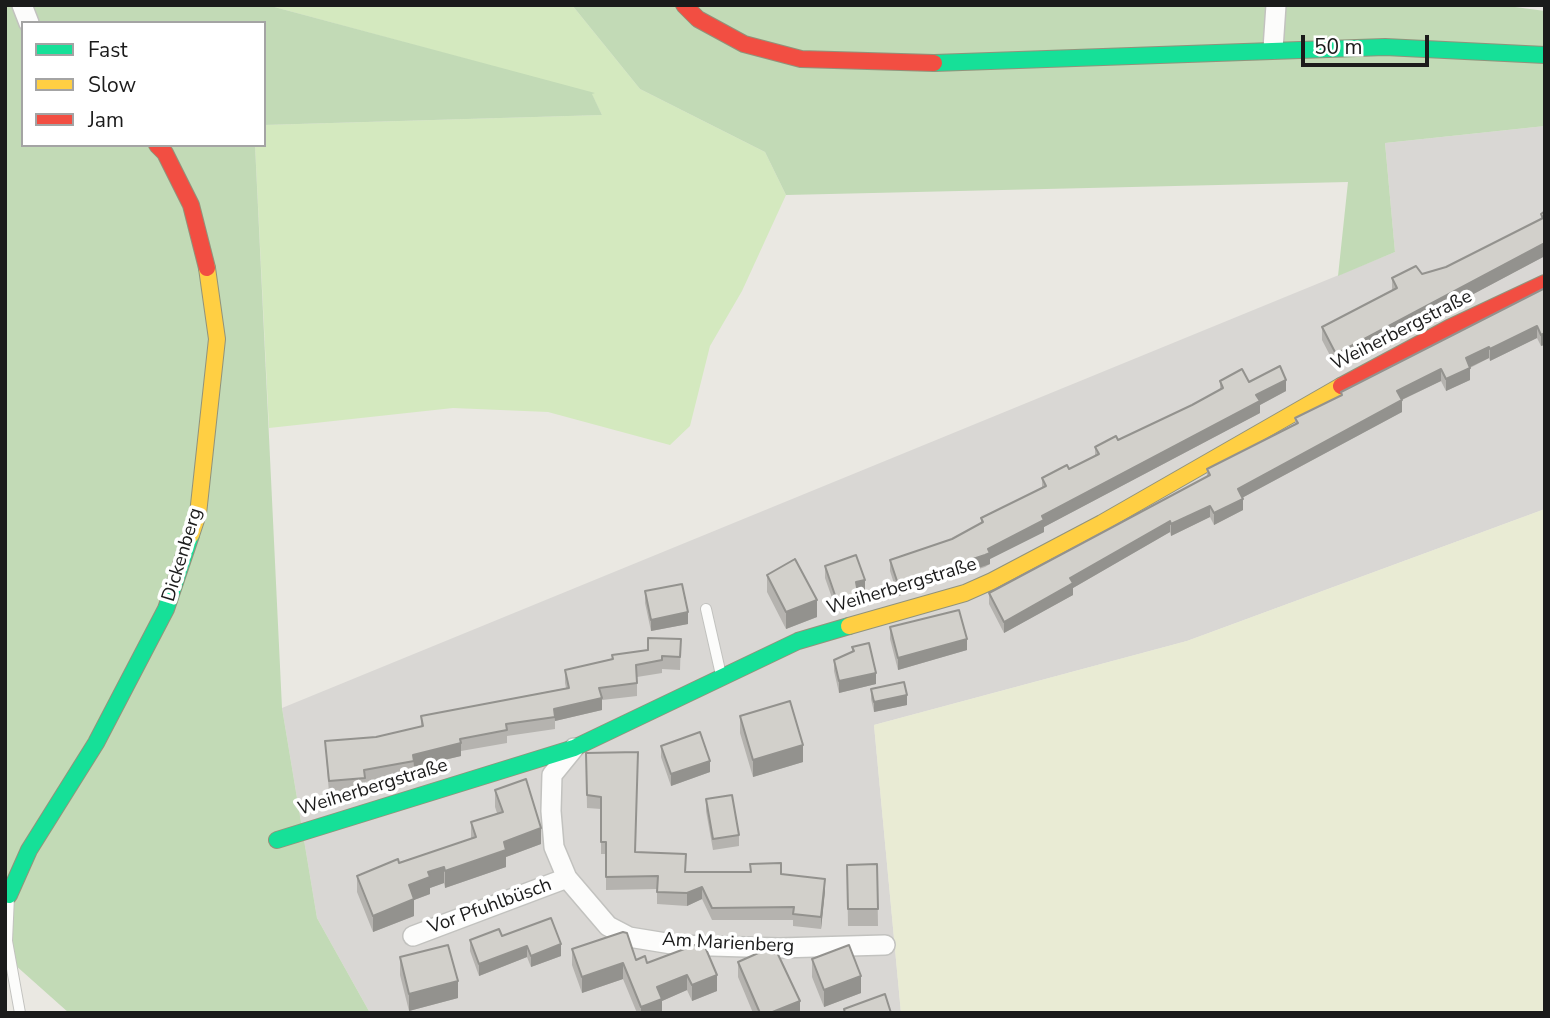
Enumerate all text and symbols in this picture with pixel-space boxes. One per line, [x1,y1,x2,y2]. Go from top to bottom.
legend [21,21,266,147]
scale bar [1305,21,1433,65]
text: 50 m [1314,33,1363,61]
text: Fast [88,36,128,64]
text: Slow [88,71,136,99]
text: Jam [88,106,124,134]
street label: Weiherbergstraße [1328,286,1476,376]
street label: Dickenberg [158,506,208,604]
street label: Weiherbergstraße [824,553,980,621]
street label: Weiherbergstraße [295,754,451,822]
street label: Vor Pfuhlbüsch [425,874,555,940]
street label: Am Marienberg [661,929,795,959]

